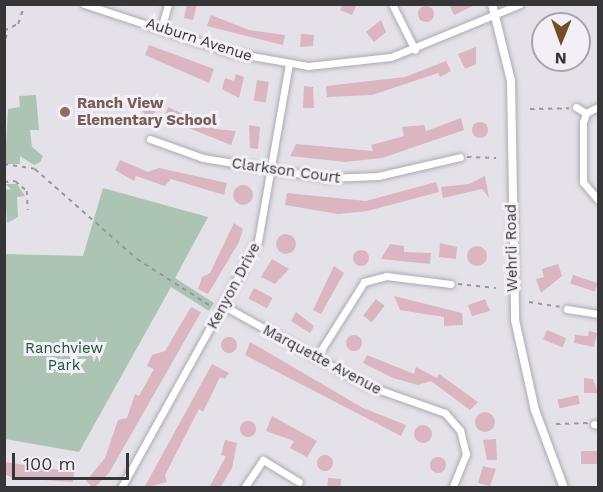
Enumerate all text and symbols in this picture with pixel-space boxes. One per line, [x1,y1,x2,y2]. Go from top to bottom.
north arrow [531,12,591,72]
street label: Auburn Avenue [143,14,255,66]
text: N [555,49,567,68]
place label: Ranch View Elementary School [77,94,217,129]
marker: Ranch View Elementary School [58,105,72,119]
street label: Clarkson Court [230,154,342,188]
street label: Wehrli Road [502,204,522,292]
street label: Kenyon Drive [204,240,264,332]
street label: Marquette Avenue [259,321,385,399]
park label: Ranchview Park [25,339,103,374]
scale bar [15,441,132,479]
text: 100 m [23,453,76,474]

